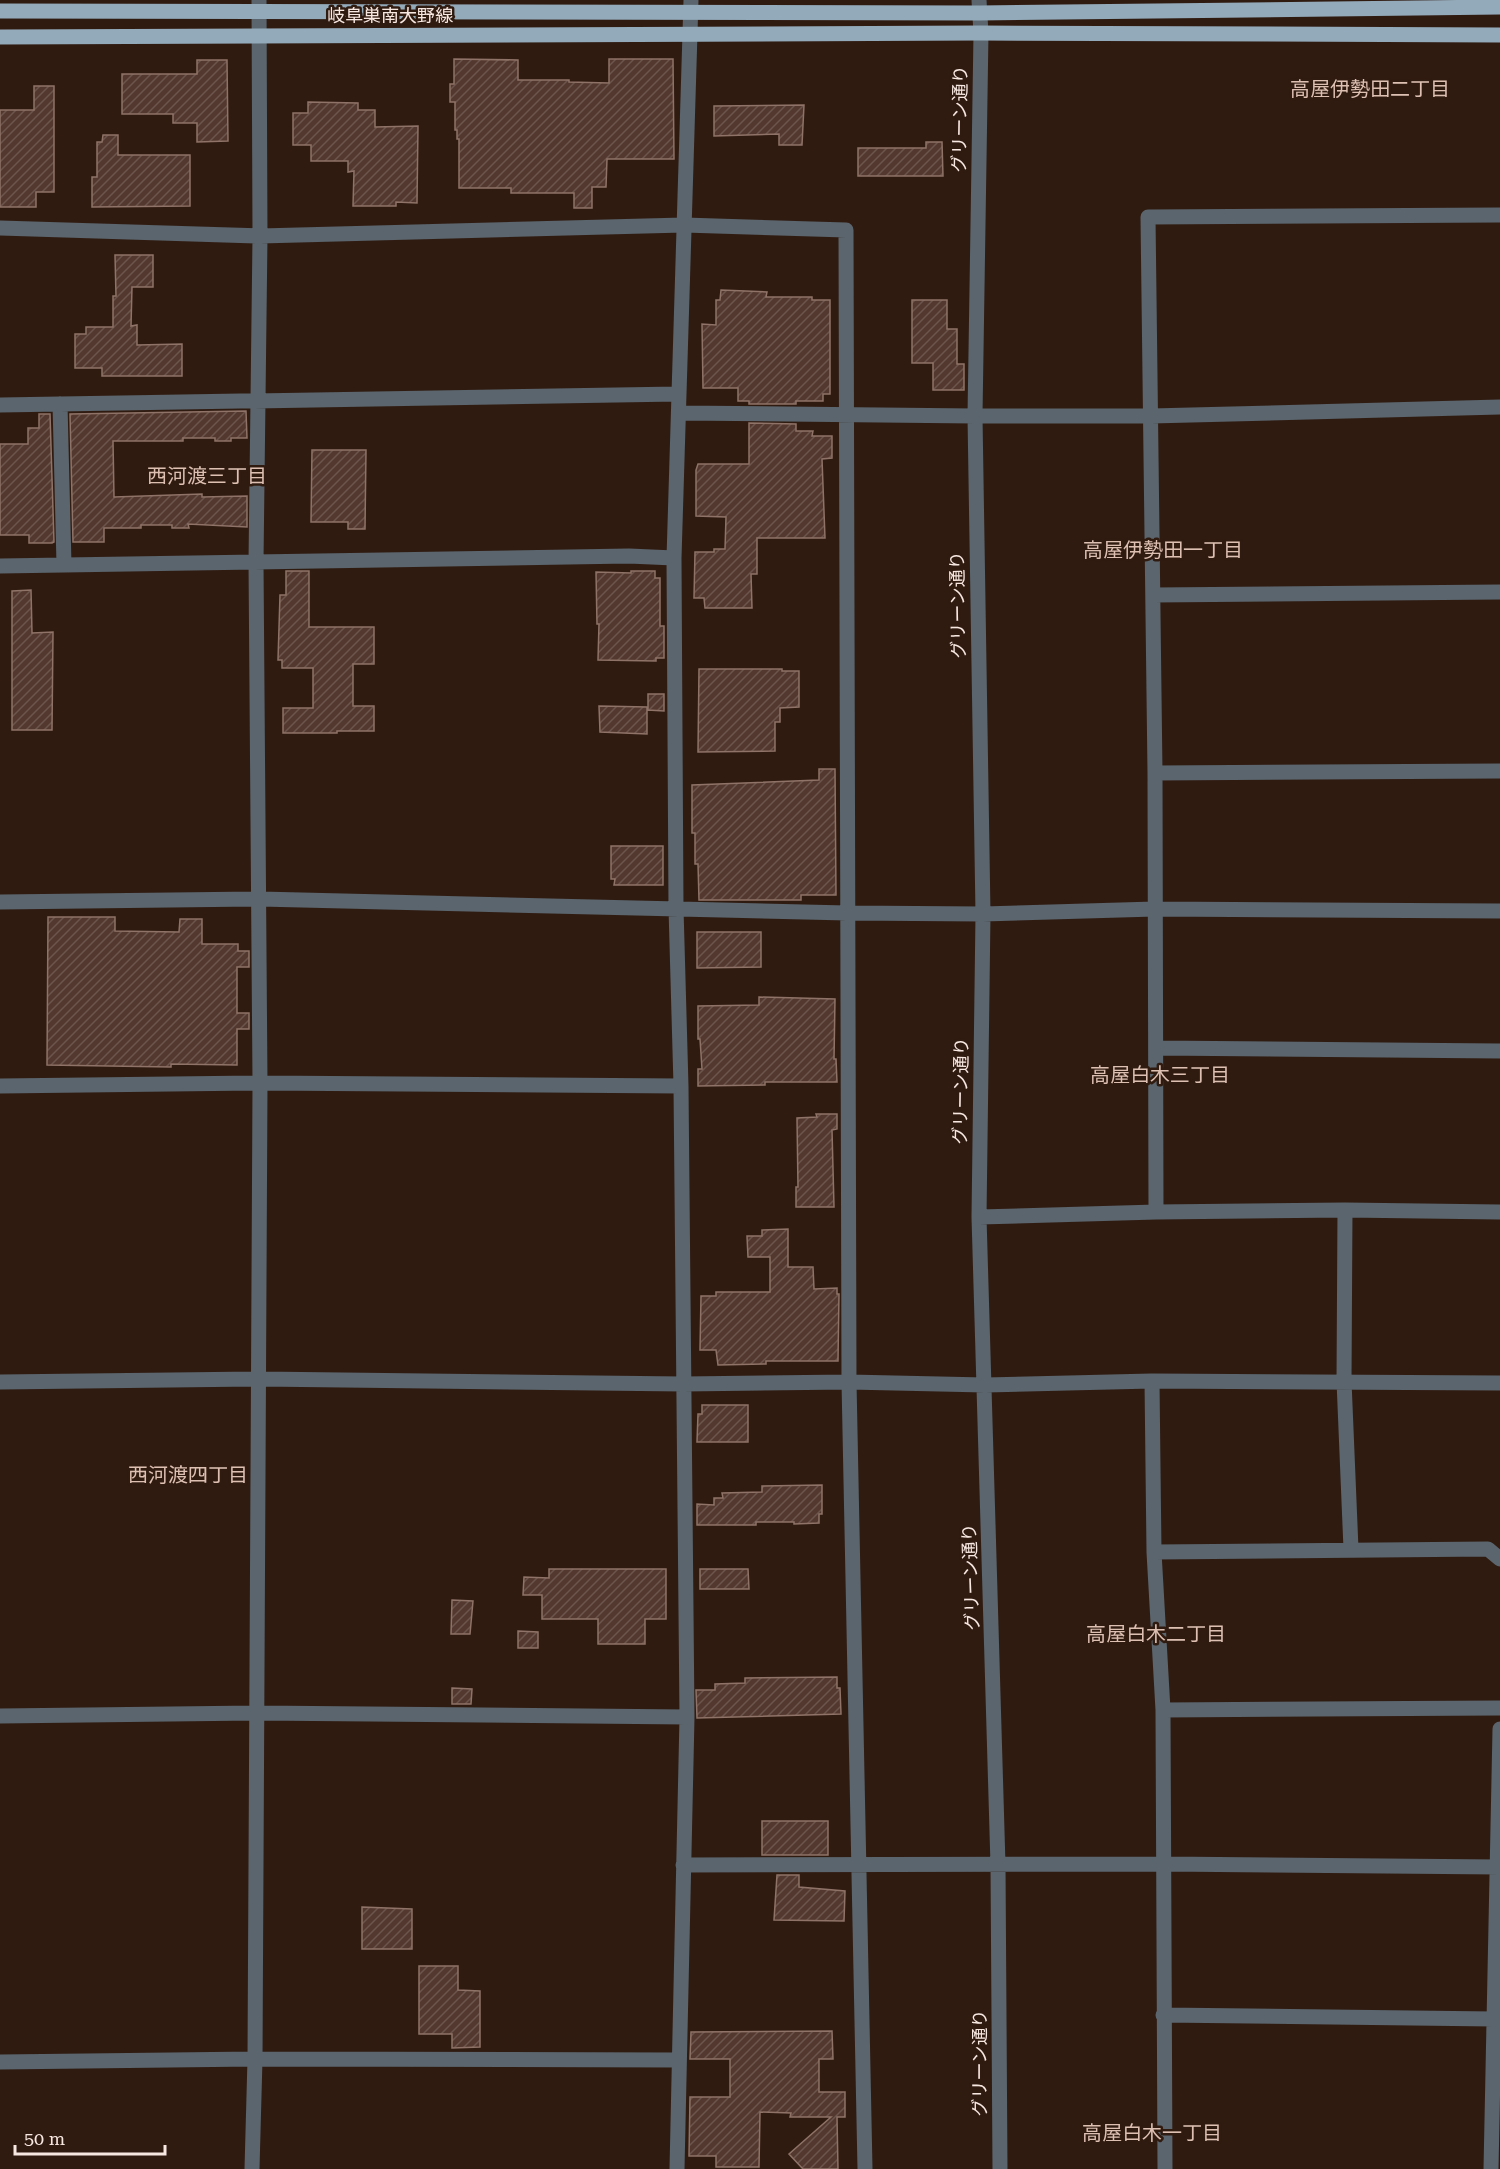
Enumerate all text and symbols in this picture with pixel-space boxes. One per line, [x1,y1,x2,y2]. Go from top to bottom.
street label: 岐阜巣南大野線 [327,5,453,26]
street label: グリーン通り [948,65,971,173]
district label: 高屋伊勢田二丁目 [1290,77,1450,101]
district label: 西河渡三丁目 [147,464,267,488]
district label: 高屋伊勢田一丁目 [1083,538,1243,562]
street label: グリーン通り [946,551,969,659]
street label: グリーン通り [949,1037,972,1145]
district label: 高屋白木三丁目 [1090,1063,1230,1087]
district label: 西河渡四丁目 [128,1463,248,1487]
street label: グリーン通り [958,1523,983,1631]
district label: 高屋白木二丁目 [1086,1622,1226,1646]
street label: グリーン通り [969,2009,990,2117]
scale bar [15,2118,165,2156]
district label: 高屋白木一丁目 [1082,2121,1222,2145]
text: 50 m [24,2128,65,2149]

